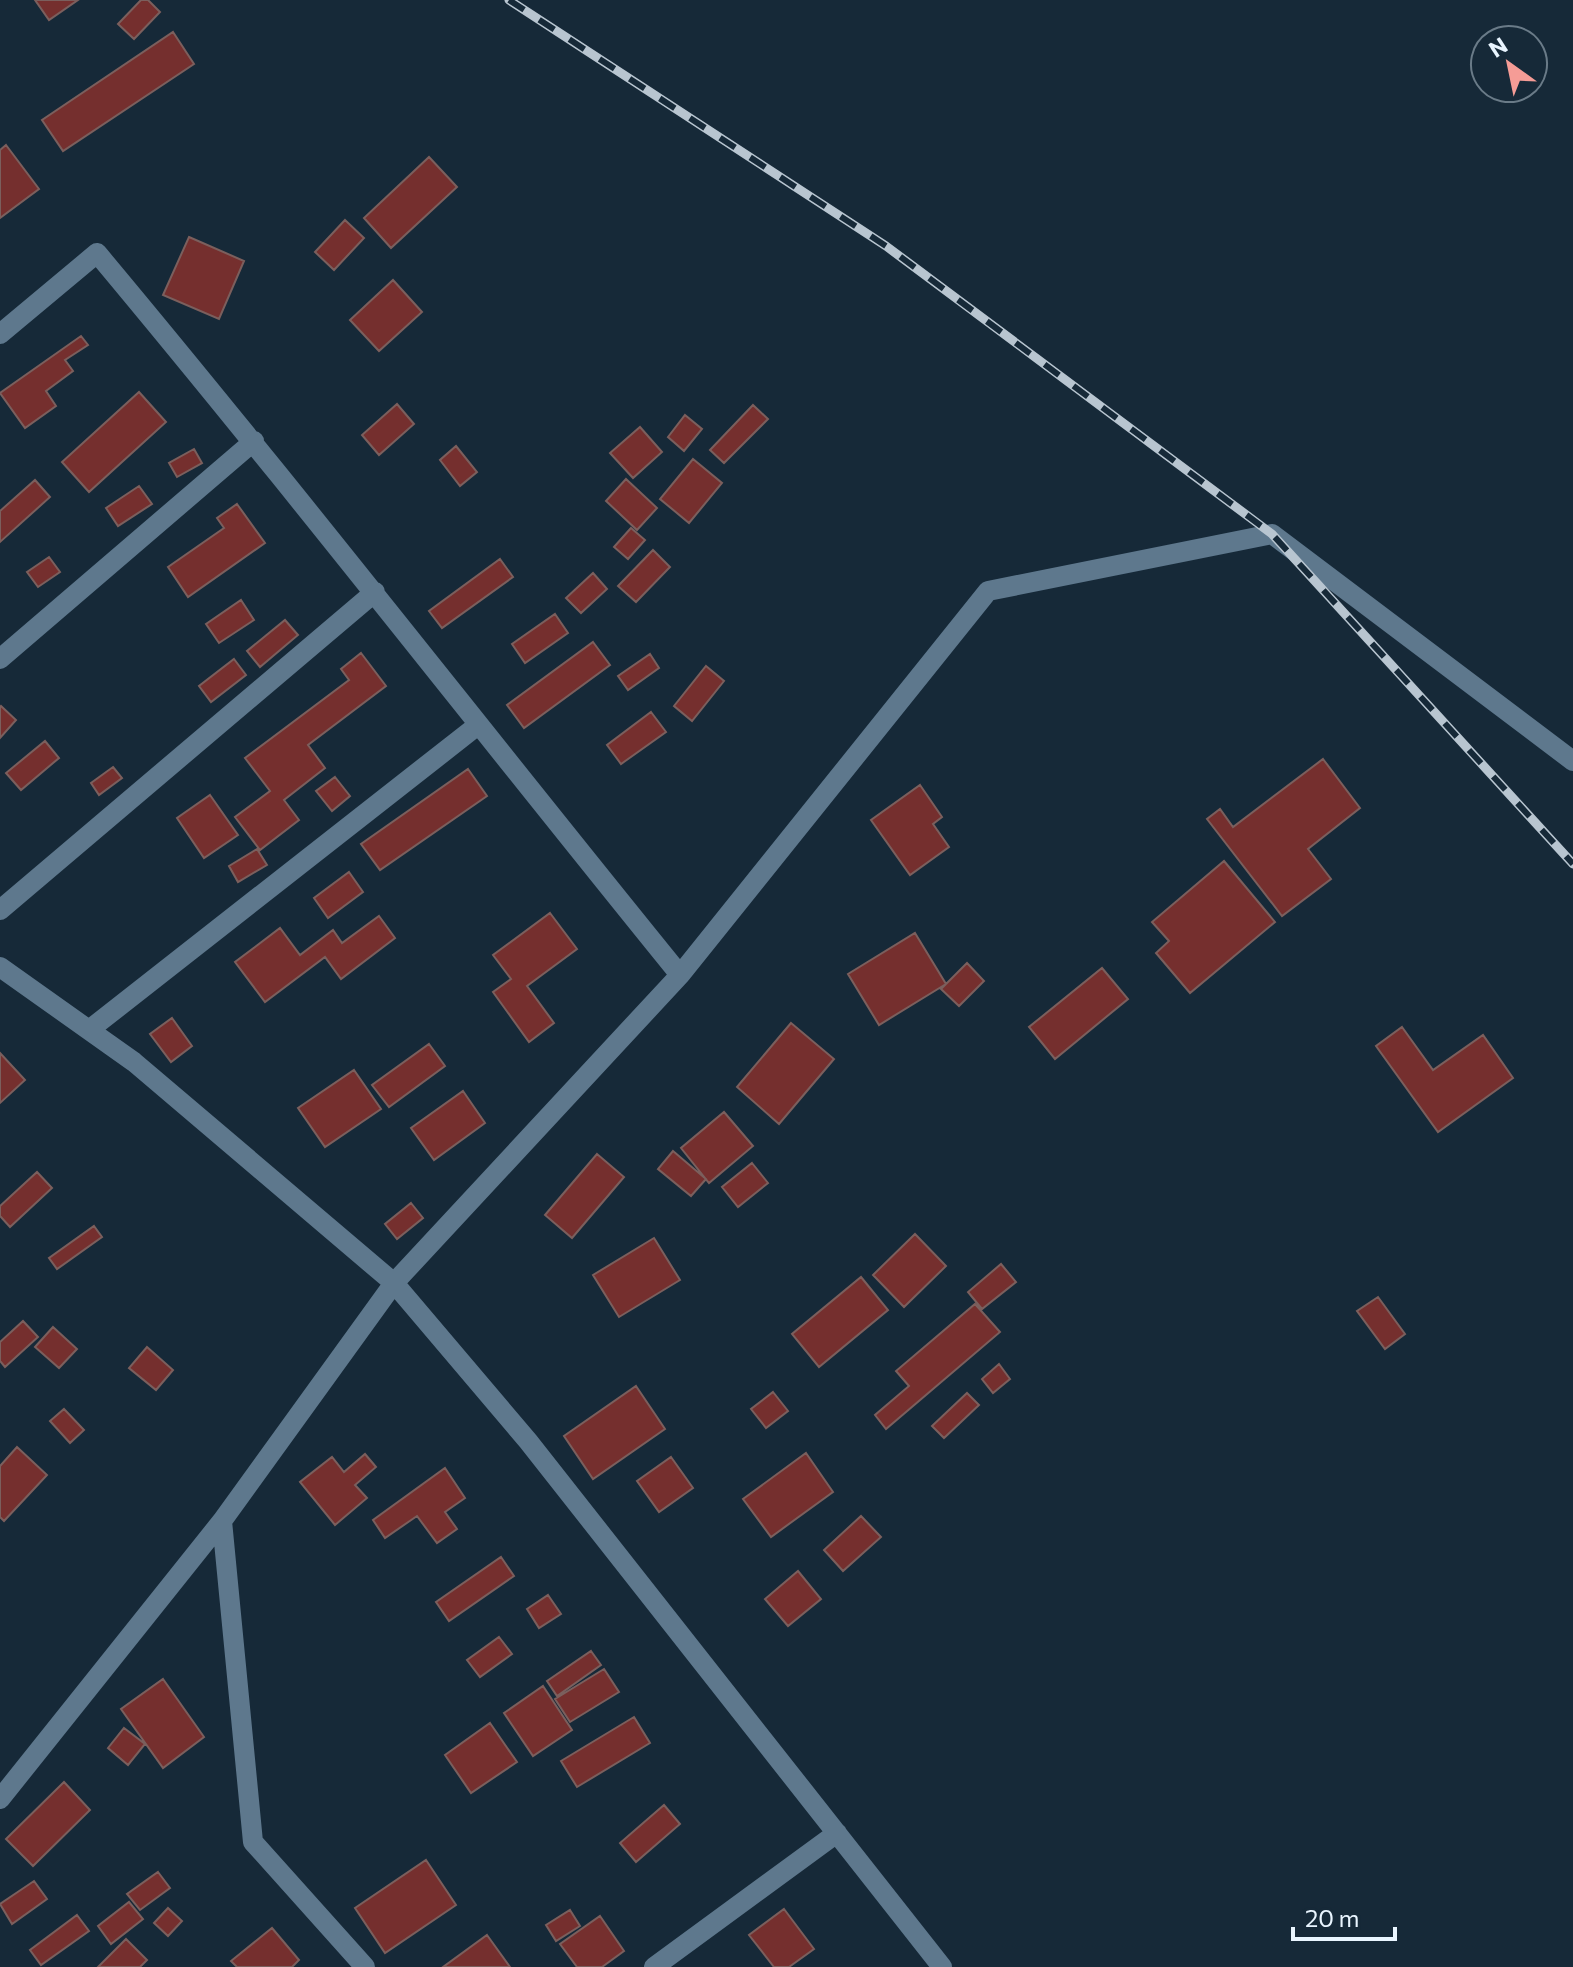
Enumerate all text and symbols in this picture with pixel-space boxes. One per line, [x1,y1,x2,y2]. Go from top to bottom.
north arrow [1469,24,1549,104]
text: N [1484,31,1512,63]
scale bar [1293,1891,1395,1941]
text: 20 m [1305,1903,1359,1932]

